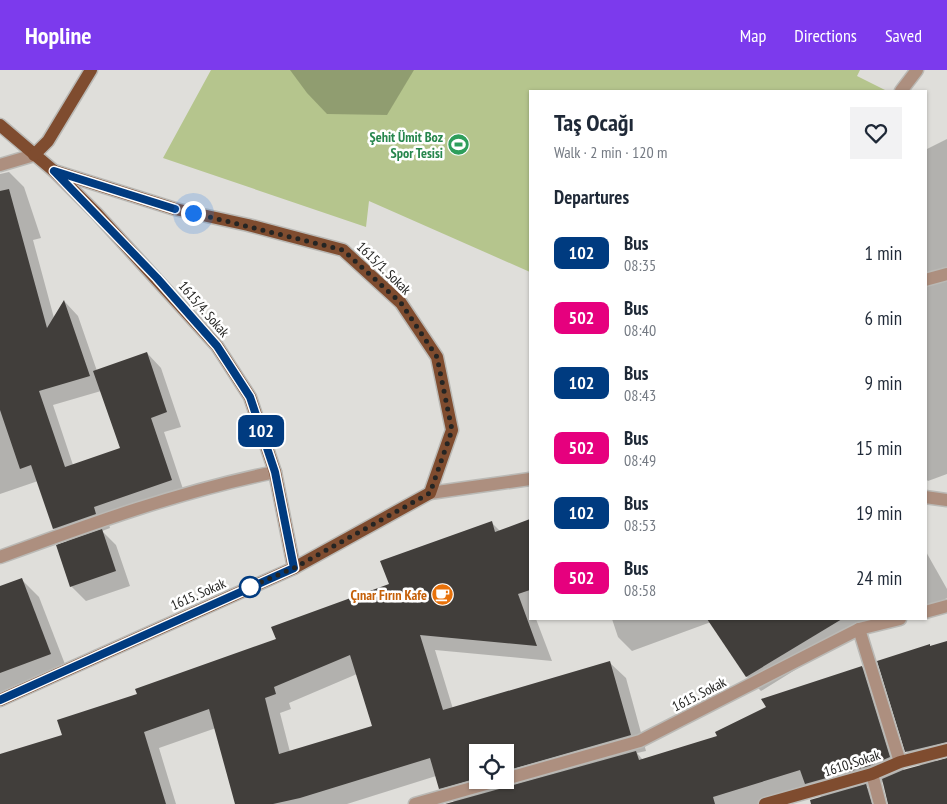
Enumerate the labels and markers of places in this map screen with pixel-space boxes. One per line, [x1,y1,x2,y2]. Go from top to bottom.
place label: Şehit Ümit Boz Spor Tesisi [370,128,443,162]
sports icon: Şehit Ümit Boz Spor Tesisi [447,133,471,157]
unlabelled marker [239,576,261,598]
cafe icon: Çınar Fırın Kafe [431,583,455,607]
place label: Çınar Fırın Kafe [350,586,427,604]

